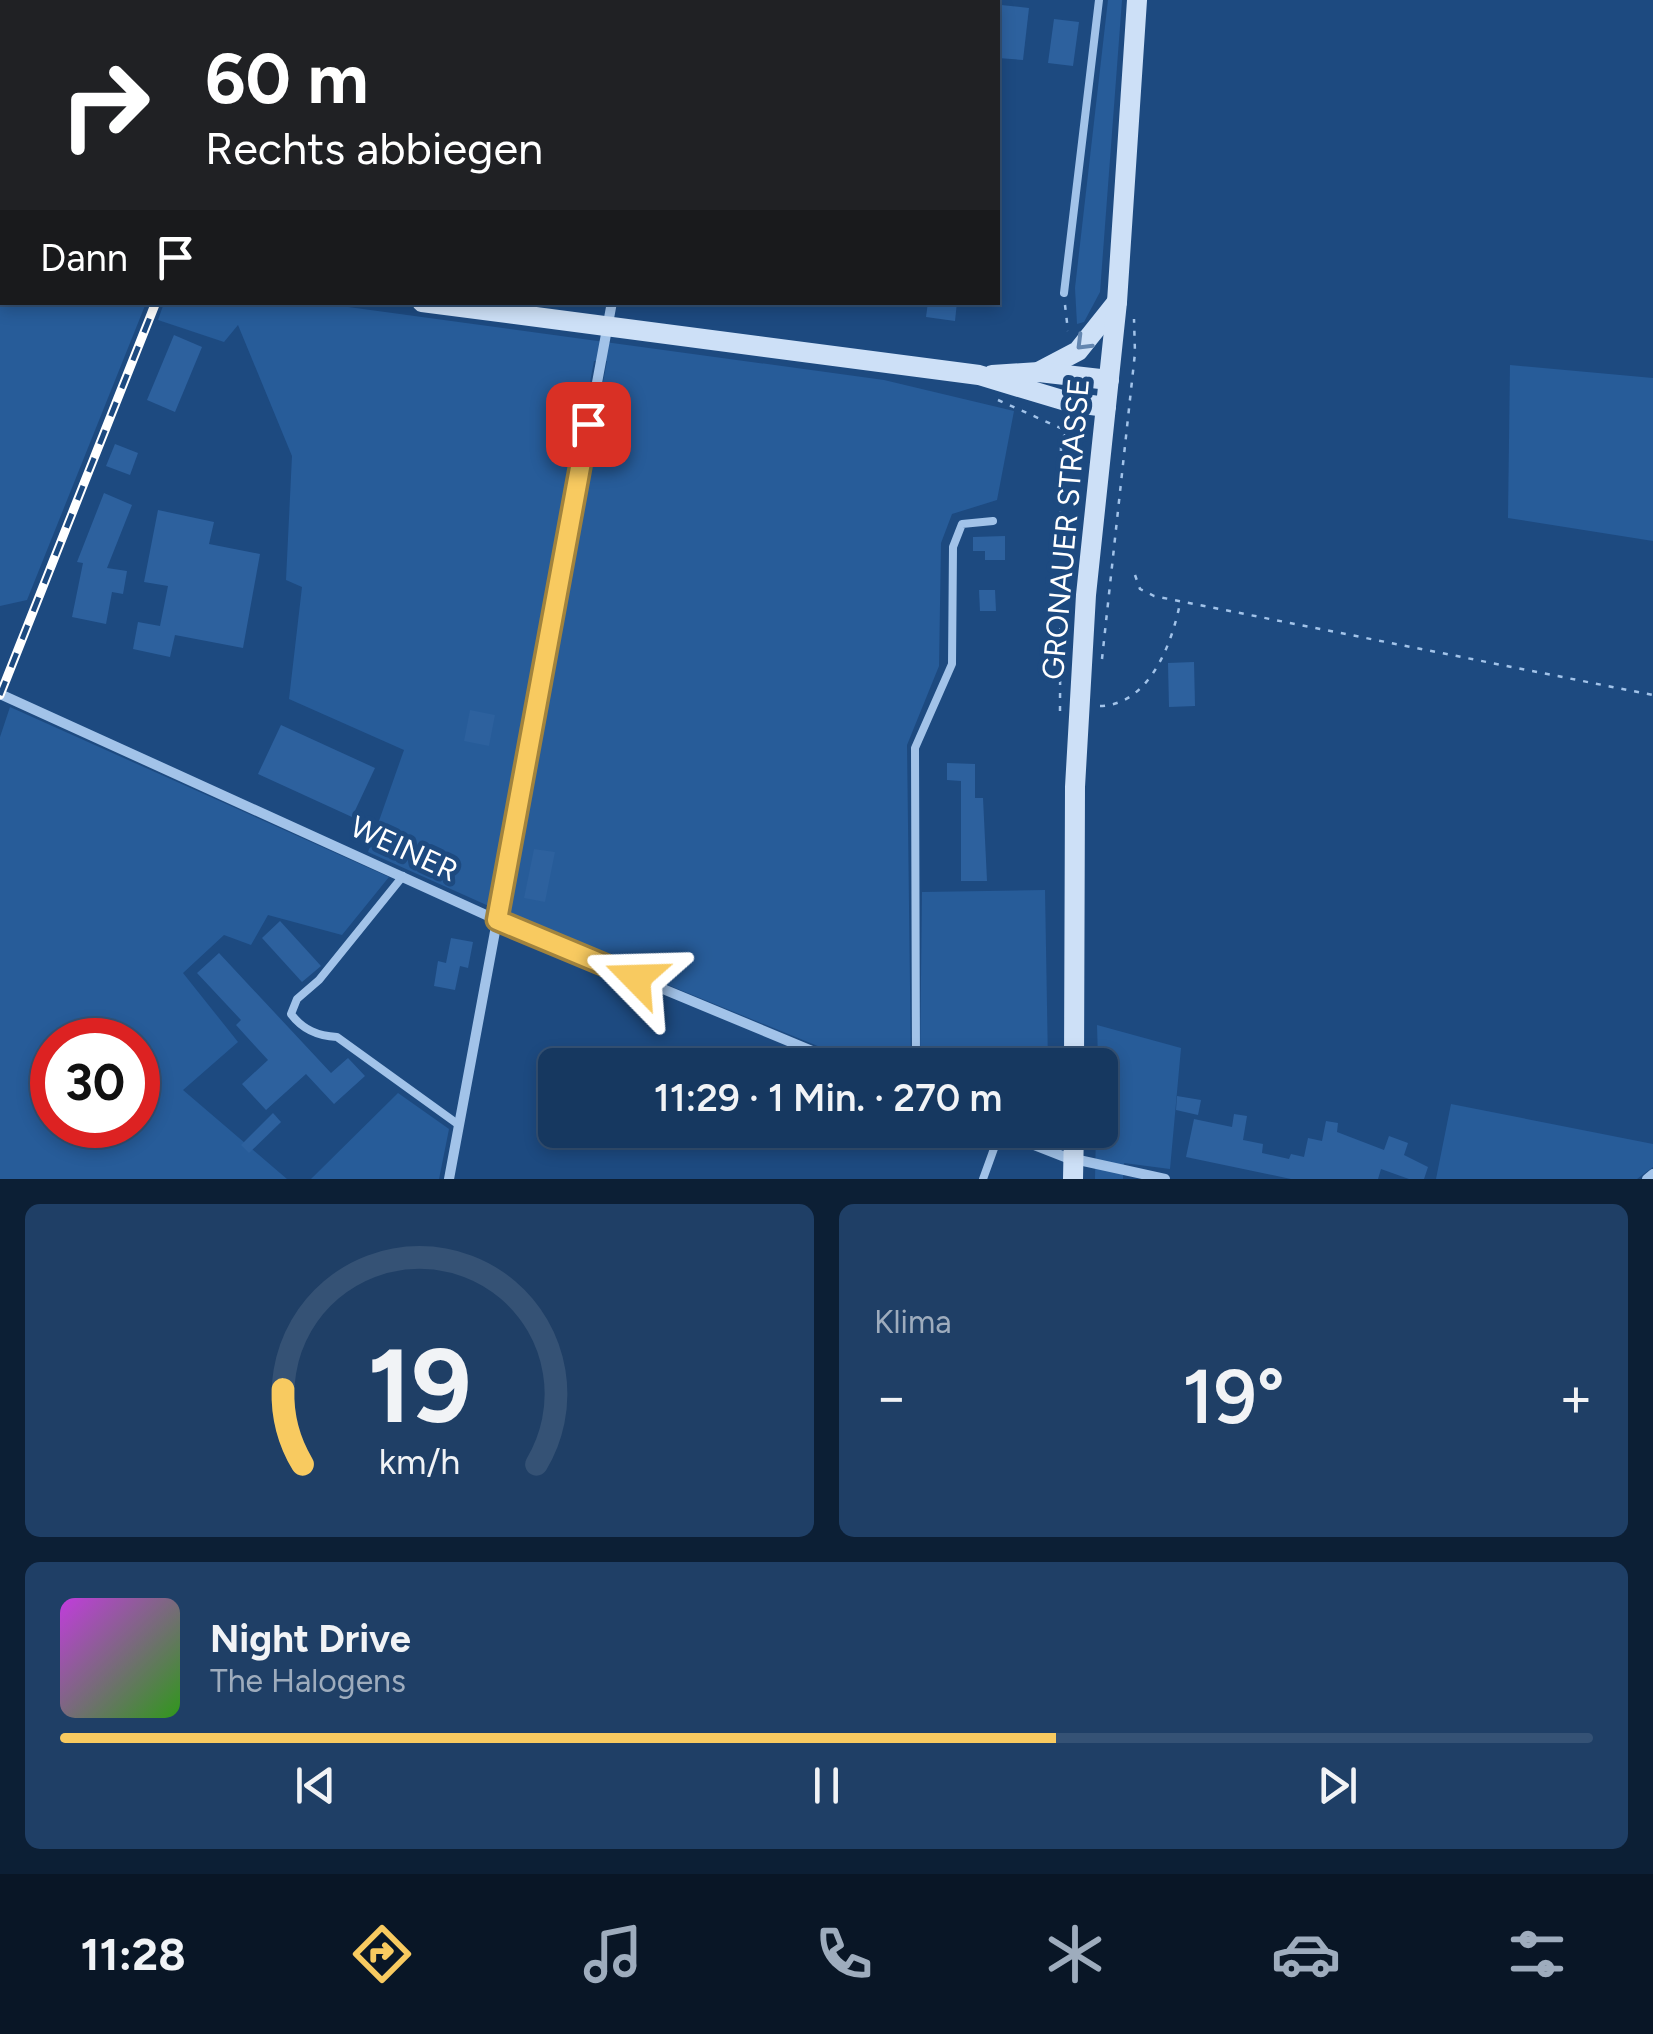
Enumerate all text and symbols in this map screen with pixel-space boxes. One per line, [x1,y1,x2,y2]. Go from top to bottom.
text: 60 m [205,36,369,121]
icon: right [40,40,170,170]
text: Rechts abbiegen [205,121,543,175]
icon: arrive [148,230,203,285]
text: Dann [40,235,128,281]
one-way arrow [1076,331,1094,349]
street label: GRONAUER STRASSE [1034,377,1097,681]
pin [546,382,631,467]
icon: arrive [561,397,616,452]
street label: WEINER [345,808,464,889]
position arrow [584,926,688,1030]
speed limit sign: 30 [30,1018,160,1148]
text: 11:29 · 1 Min. · 270 m [654,1075,1002,1121]
text: Klima [874,1303,952,1341]
text: 19 [367,1323,472,1448]
text: 19° [1182,1352,1285,1442]
text: − [874,1364,908,1430]
text: + [1559,1364,1593,1430]
text: km/h [379,1440,460,1483]
text: Night Drive [210,1616,411,1662]
text: The Halogens [210,1662,406,1700]
icon: previous [288,1758,343,1813]
icon: pause [799,1758,854,1813]
icon: next [1310,1758,1365,1813]
icon: directions [347,1919,417,1989]
icon: music [578,1919,648,1989]
icon: phone [809,1919,879,1989]
icon: climate [1040,1919,1110,1989]
icon: car [1271,1919,1341,1989]
icon: filters [1502,1919,1572,1989]
text: 11:28 [81,1927,186,1981]

